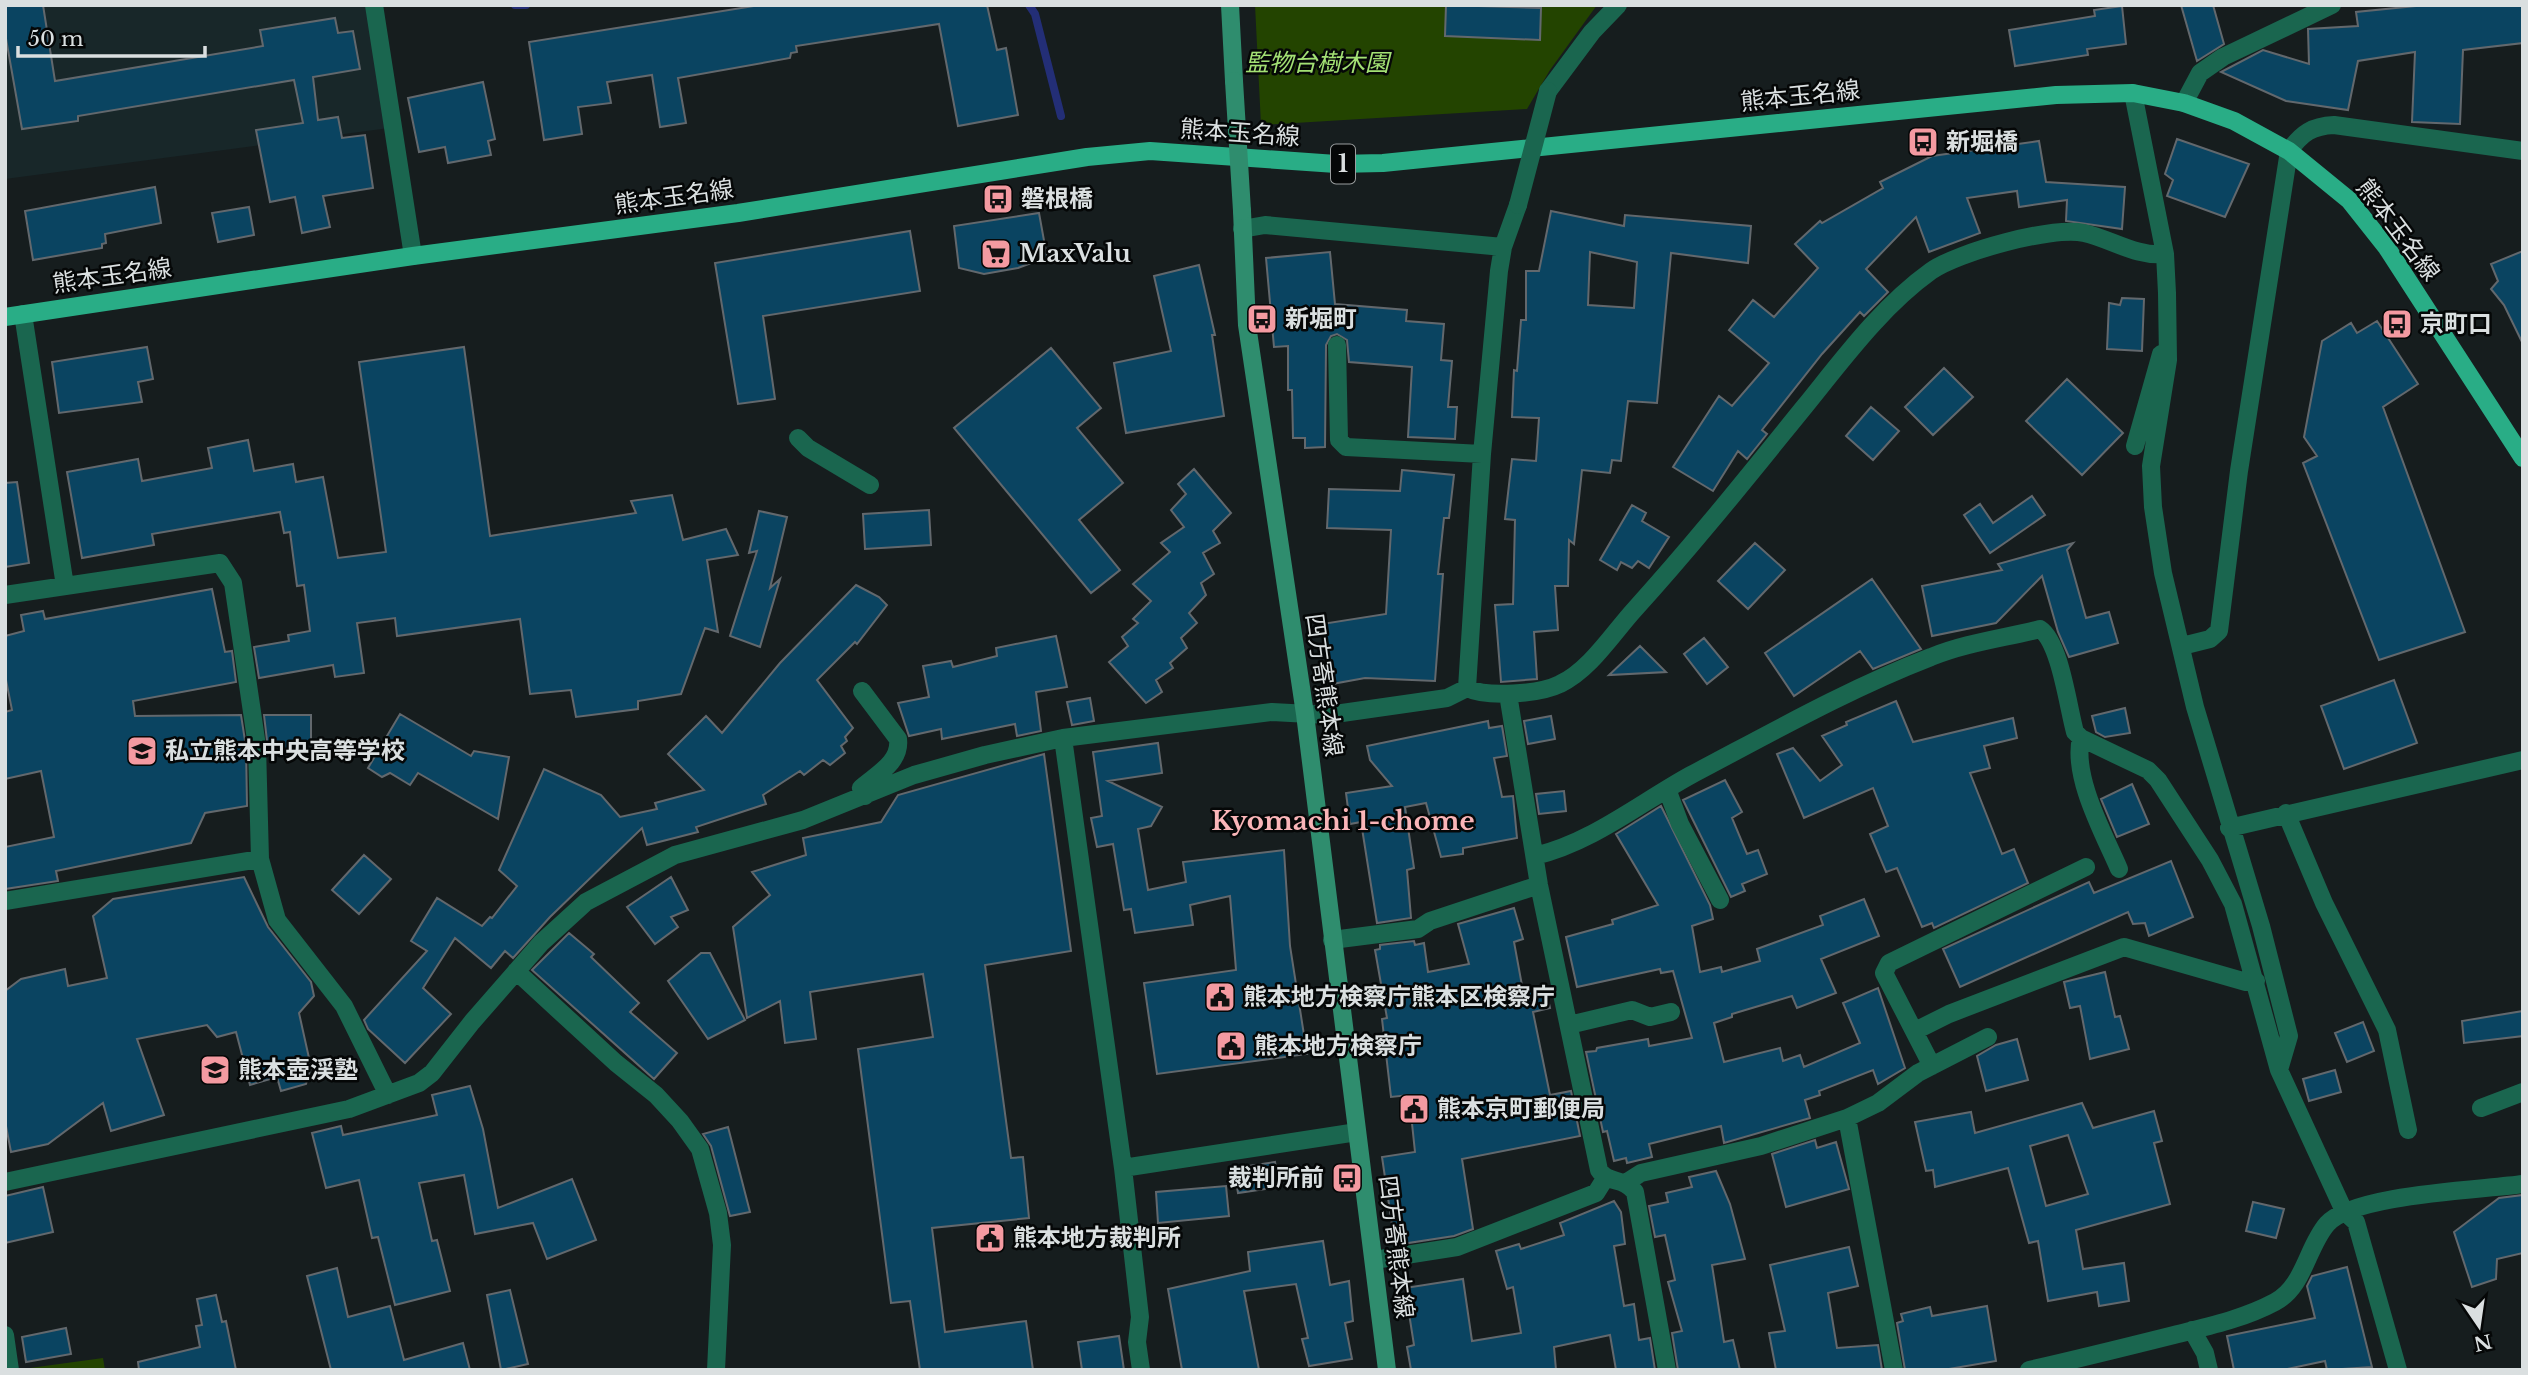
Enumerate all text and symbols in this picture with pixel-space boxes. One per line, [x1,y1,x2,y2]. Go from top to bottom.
scale bar [18,14,205,58]
text: 50 m [28,26,84,52]
park label: 監物台樹木園 [1245,48,1392,77]
street label: 熊本玉名線 [1739,75,1861,116]
street label: 熊本玉名線 [1179,114,1301,151]
bus stop icon: 新堀橋 [1906,125,1940,159]
place label: 新堀橋 [1946,127,2018,156]
road number: 1 [1331,144,1355,183]
street label: 熊本玉名線 [2351,173,2446,286]
street label: 熊本玉名線 [612,174,735,219]
bus stop icon: 磐根橋 [981,182,1015,216]
place label: 磐根橋 [1021,184,1093,213]
supermarket icon: MaxValu [979,237,1013,271]
place label: MaxValu [1019,239,1131,268]
street label: 熊本玉名線 [50,253,173,298]
bus stop icon: 新堀町 [1245,302,1279,336]
place label: 新堀町 [1285,304,1357,333]
bus stop icon: 京町口 [2380,307,2414,341]
place label: 京町口 [2420,309,2492,338]
street label: 四方寄熊本線 [1300,612,1349,758]
school or university icon: 私立熊本中央高等学校 [125,734,159,768]
place label: 私立熊本中央高等学校 [165,736,405,765]
district label: Kyomachi 1-chome [1211,805,1475,837]
public building icon: 熊本地方検察庁熊本区検察庁 [1203,980,1237,1014]
place label: 熊本地方検察庁熊本区検察庁 [1243,982,1555,1011]
public building icon: 熊本地方検察庁 [1214,1029,1248,1063]
place label: 熊本地方検察庁 [1254,1031,1422,1060]
school or university icon: 熊本壺渓塾 [198,1053,232,1087]
place label: 熊本壺渓塾 [238,1055,358,1084]
public building icon: 熊本京町郵便局 [1397,1092,1431,1126]
place label: 熊本京町郵便局 [1437,1094,1605,1123]
bus stop icon: 裁判所前 [1330,1161,1364,1195]
place label: 裁判所前 [1228,1163,1324,1192]
street label: 四方寄熊本線 [1373,1174,1420,1320]
public building icon: 熊本地方裁判所 [973,1221,1007,1255]
place label: 熊本地方裁判所 [1013,1223,1181,1252]
north arrow [2444,1291,2514,1361]
text: N [2471,1329,2494,1355]

